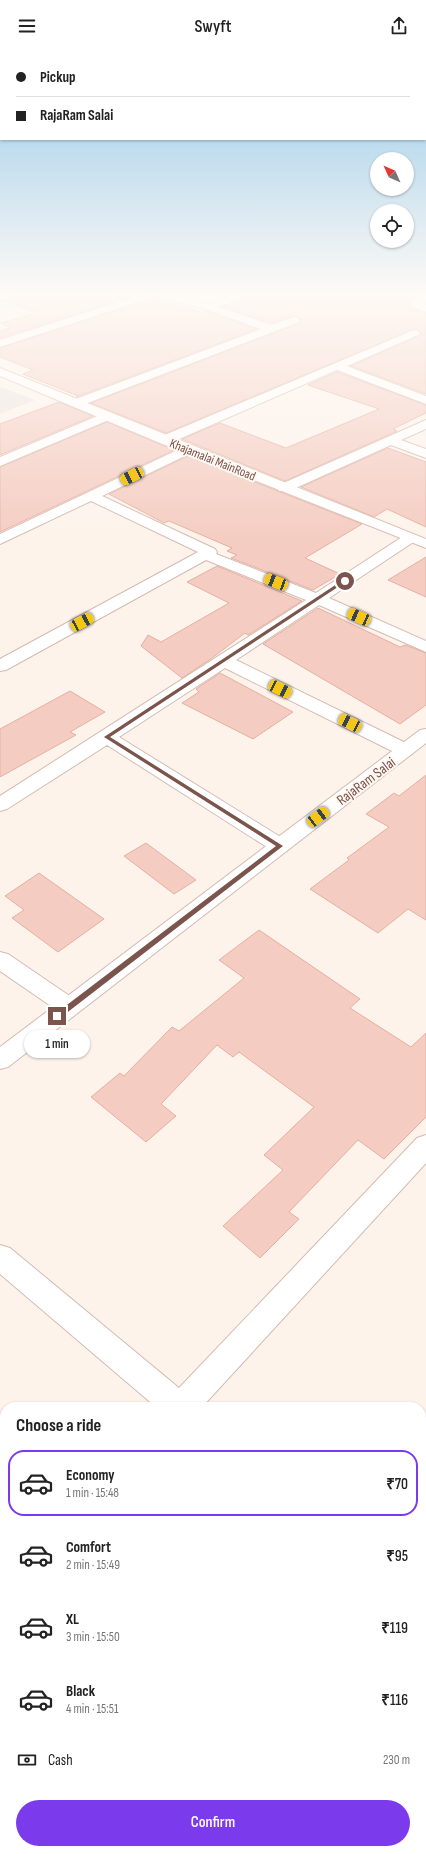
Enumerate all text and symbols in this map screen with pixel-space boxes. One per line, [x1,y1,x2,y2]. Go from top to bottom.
icon: menu [16,15,38,37]
icon: share [388,15,410,37]
text: Swyft [194,16,232,37]
text: Pickup [40,68,76,87]
text: RajaRam Salai [40,106,113,125]
north arrow [370,152,414,196]
map controls [370,152,414,248]
button: locate [370,204,414,248]
street label: Khajamalai MainRoad [167,435,258,484]
car [119,465,145,487]
car [263,572,289,592]
route start [336,572,354,590]
car [346,607,372,627]
car [69,611,95,633]
car [267,678,293,700]
car [337,712,363,734]
street label: RajaRam Salai [333,753,400,810]
car [305,805,331,829]
route end [48,1007,66,1025]
callout: 1 min [24,1030,90,1058]
text: 1 min [45,1036,69,1052]
text: Choose a ride [16,1415,101,1436]
icon: car [18,1465,54,1501]
text: Economy [66,1466,115,1485]
text: ₹70 [386,1475,408,1494]
text: 1 min · 15:48 [66,1485,119,1501]
icon: car [18,1537,54,1573]
text: Comfort [66,1538,111,1557]
text: ₹95 [386,1547,408,1566]
text: 2 min · 15:49 [66,1557,120,1573]
icon: car [18,1609,54,1645]
text: XL [66,1610,79,1629]
text: ₹119 [381,1619,408,1638]
text: 3 min · 15:50 [66,1629,120,1645]
icon: car [18,1681,54,1717]
text: Black [66,1682,95,1701]
text: ₹116 [381,1691,408,1710]
text: 4 min · 15:51 [66,1701,119,1717]
icon: cash [16,1749,38,1771]
text: Cash [48,1751,73,1770]
text: 230 m [383,1752,410,1768]
button: Confirm [16,1800,410,1846]

